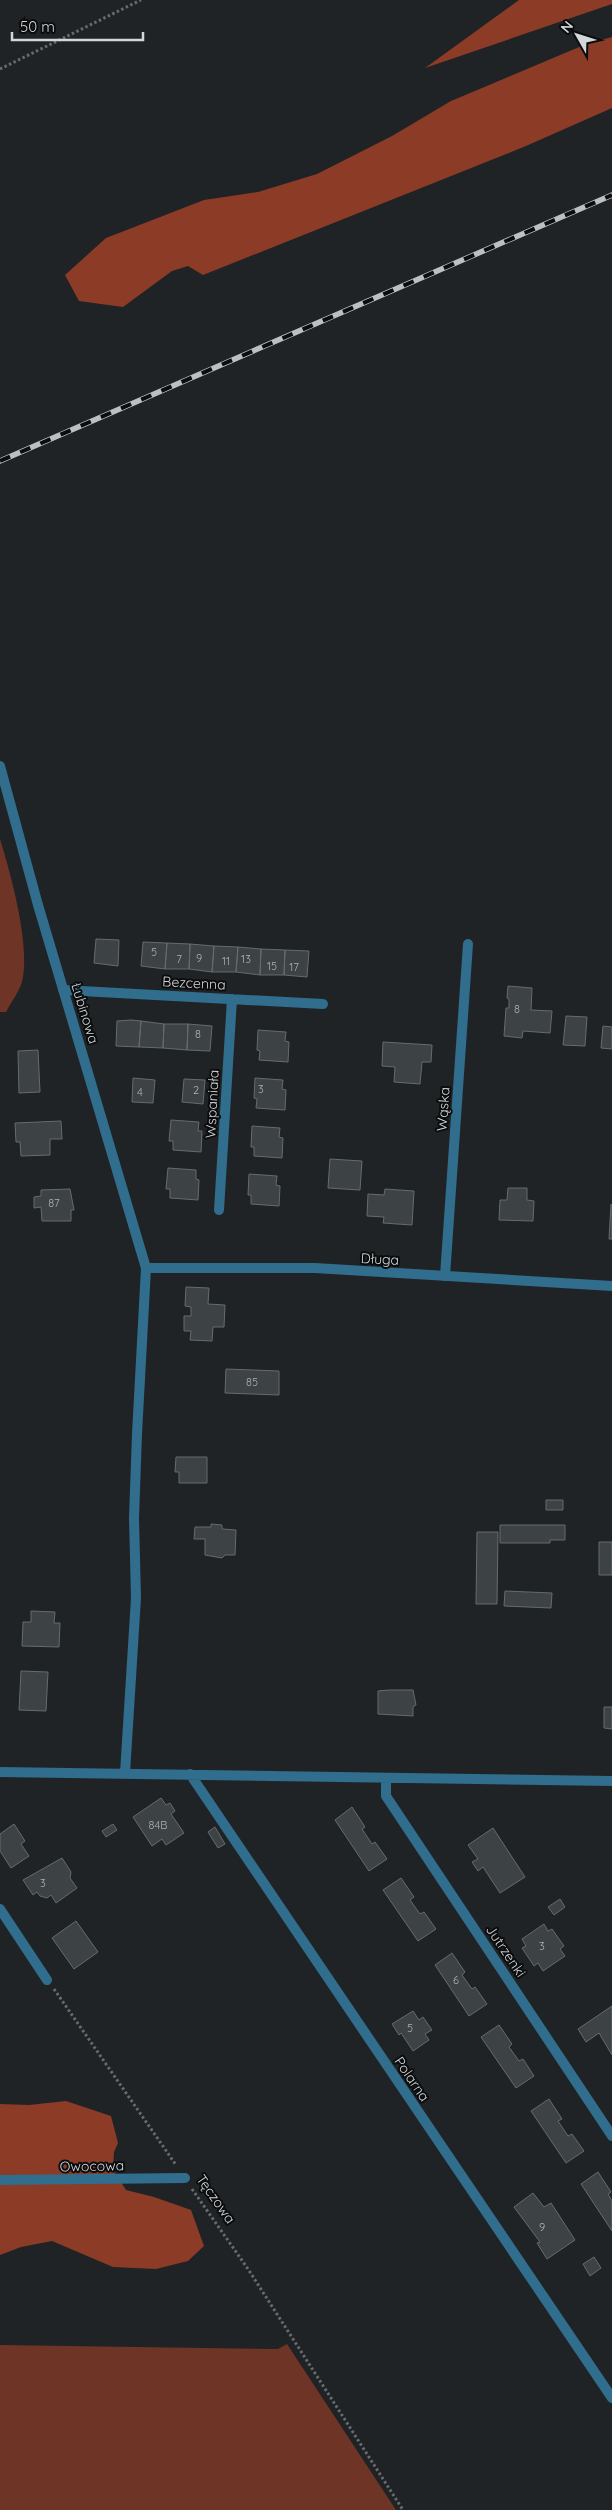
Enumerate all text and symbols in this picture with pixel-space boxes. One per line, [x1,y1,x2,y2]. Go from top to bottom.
scale bar [12,10,144,42]
north arrow [552,10,602,60]
text: 50 m [20,17,55,36]
text: N [557,17,577,36]
house number: 5 [151,945,157,959]
house number: 9 [196,951,202,965]
house number: 7 [176,952,182,966]
house number: 13 [241,952,251,966]
house number: 11 [222,954,230,968]
house number: 15 [267,959,277,973]
house number: 17 [289,960,299,974]
street label: Bezcenna [162,972,226,994]
street label: Łubinowa [67,980,103,1046]
house number: 8 [514,1002,520,1016]
house number: 8 [195,1027,201,1041]
street label: Wspaniała [201,1069,223,1139]
house number: 3 [258,1082,264,1096]
house number: 2 [193,1083,199,1097]
house number: 4 [137,1085,143,1099]
street label: Wąska [432,1086,454,1132]
house number: 87 [48,1196,60,1210]
street label: Długa [360,1249,400,1269]
house number: 85 [246,1375,258,1389]
house number: 84B [149,1818,167,1832]
house number: 3 [40,1876,46,1890]
street label: Jutrzenki [482,1921,530,1981]
house number: 3 [539,1939,545,1953]
house number: 6 [453,1973,459,1987]
house number: 5 [407,2021,413,2035]
street label: Polarna [390,2053,434,2105]
street label: Owocowa [60,2156,124,2176]
street label: Tęczowa [193,2171,239,2227]
house number: 9 [539,2220,545,2234]

